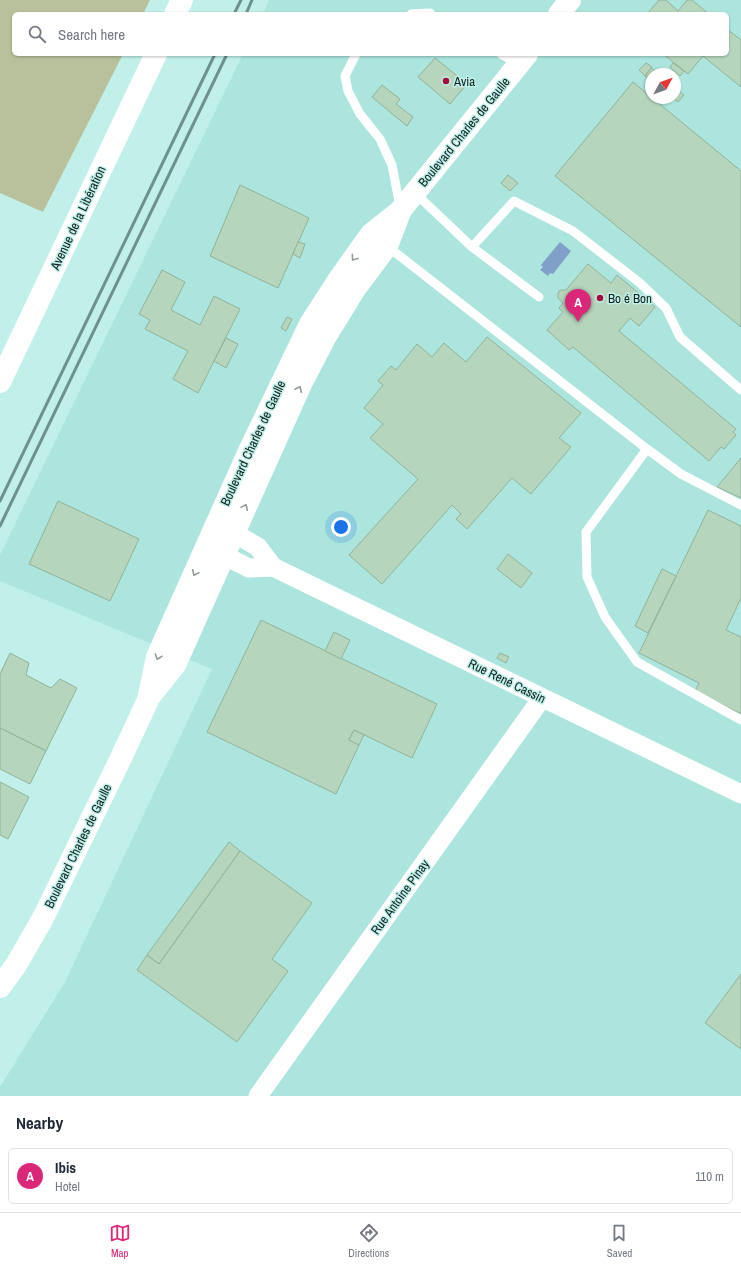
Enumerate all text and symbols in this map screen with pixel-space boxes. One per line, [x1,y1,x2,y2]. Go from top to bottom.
search box [12,12,729,56]
icon: search [26,23,48,45]
text: Search here [58,24,125,45]
north arrow [645,68,681,104]
place label: Avia [453,73,475,90]
street label: Boulevard Charles de Gaulle [415,74,514,190]
marker: Avia [441,76,451,86]
street label: Avenue de la Libération [46,163,110,274]
one-way arrow [351,254,359,261]
pin: A [565,289,591,322]
place label: Bo é Bon [608,290,652,307]
marker: Bo é Bon [595,293,605,303]
street label: Boulevard Charles de Gaulle [216,378,290,508]
one-way arrow [294,385,302,393]
one-way arrow [240,504,248,511]
your location [331,517,351,537]
one-way arrow [192,569,200,577]
one-way arrow [154,653,163,660]
street label: Rue René Cassin [465,655,549,707]
street label: Boulevard Charles de Gaulle [40,781,116,911]
street label: Rue Antoine Pinay [367,856,433,938]
text: Nearby [16,1111,63,1134]
text: Ibis [55,1157,76,1178]
text: A [26,1168,34,1185]
text: 110 m [695,1168,724,1185]
text: Hotel [55,1178,80,1195]
tab: Map [109,1222,131,1260]
tab: Directions [348,1222,389,1260]
tab: Saved [607,1222,632,1260]

